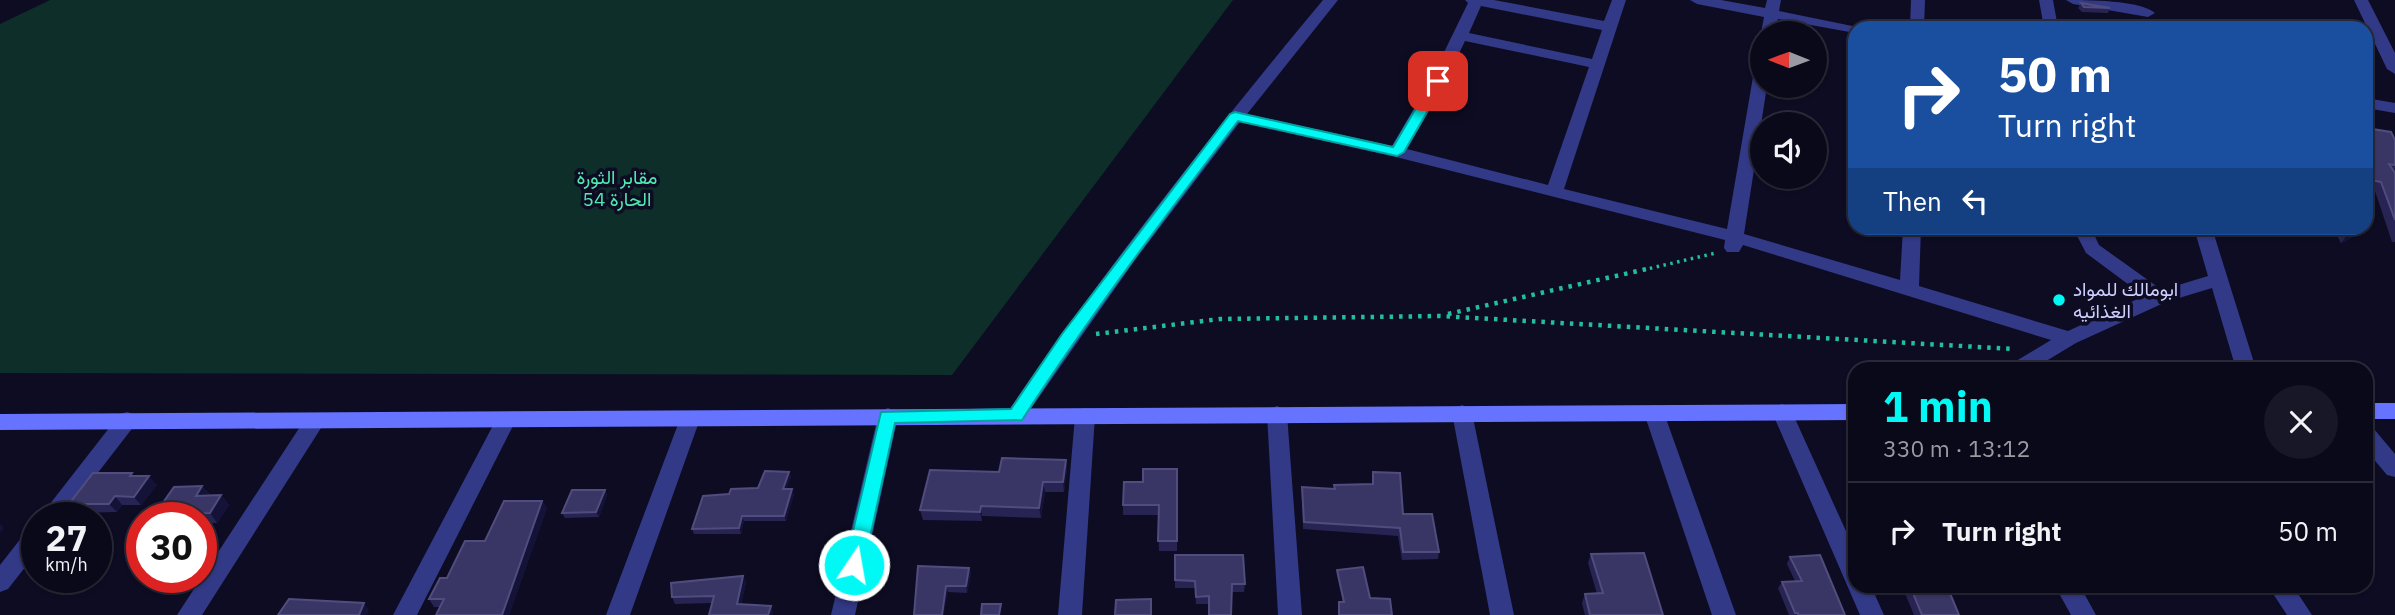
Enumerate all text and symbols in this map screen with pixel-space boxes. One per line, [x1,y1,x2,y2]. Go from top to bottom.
north arrow [1750,21,1827,98]
map controls [1750,21,1827,189]
text: 50 m [1998,42,2112,105]
icon: right [1883,49,1974,140]
pin [1408,51,1468,111]
icon: arrive [1419,62,1457,100]
text: Turn right [1998,104,2136,146]
button: sound [1750,112,1827,189]
park label: مقابر الثورة الحارة 54 [577,165,658,211]
icon: left [1956,182,1994,220]
text: Then [1883,184,1942,218]
place label: ابومالك للمواد الغذائيه [2073,277,2178,323]
marker: ابومالك للمواد الغذائيه [2051,292,2067,308]
text: 1 min [1883,379,1993,434]
button: close [2264,385,2338,459]
text: 330 m · 13:12 [1883,433,2030,463]
speed limit sign: 30 [126,502,217,593]
icon: right [1883,512,1921,550]
text: Turn right [1942,514,2061,548]
text: 50 m [2278,514,2338,548]
text: 27 [45,515,88,561]
position arrow [817,528,891,602]
text: km/h [45,553,88,576]

